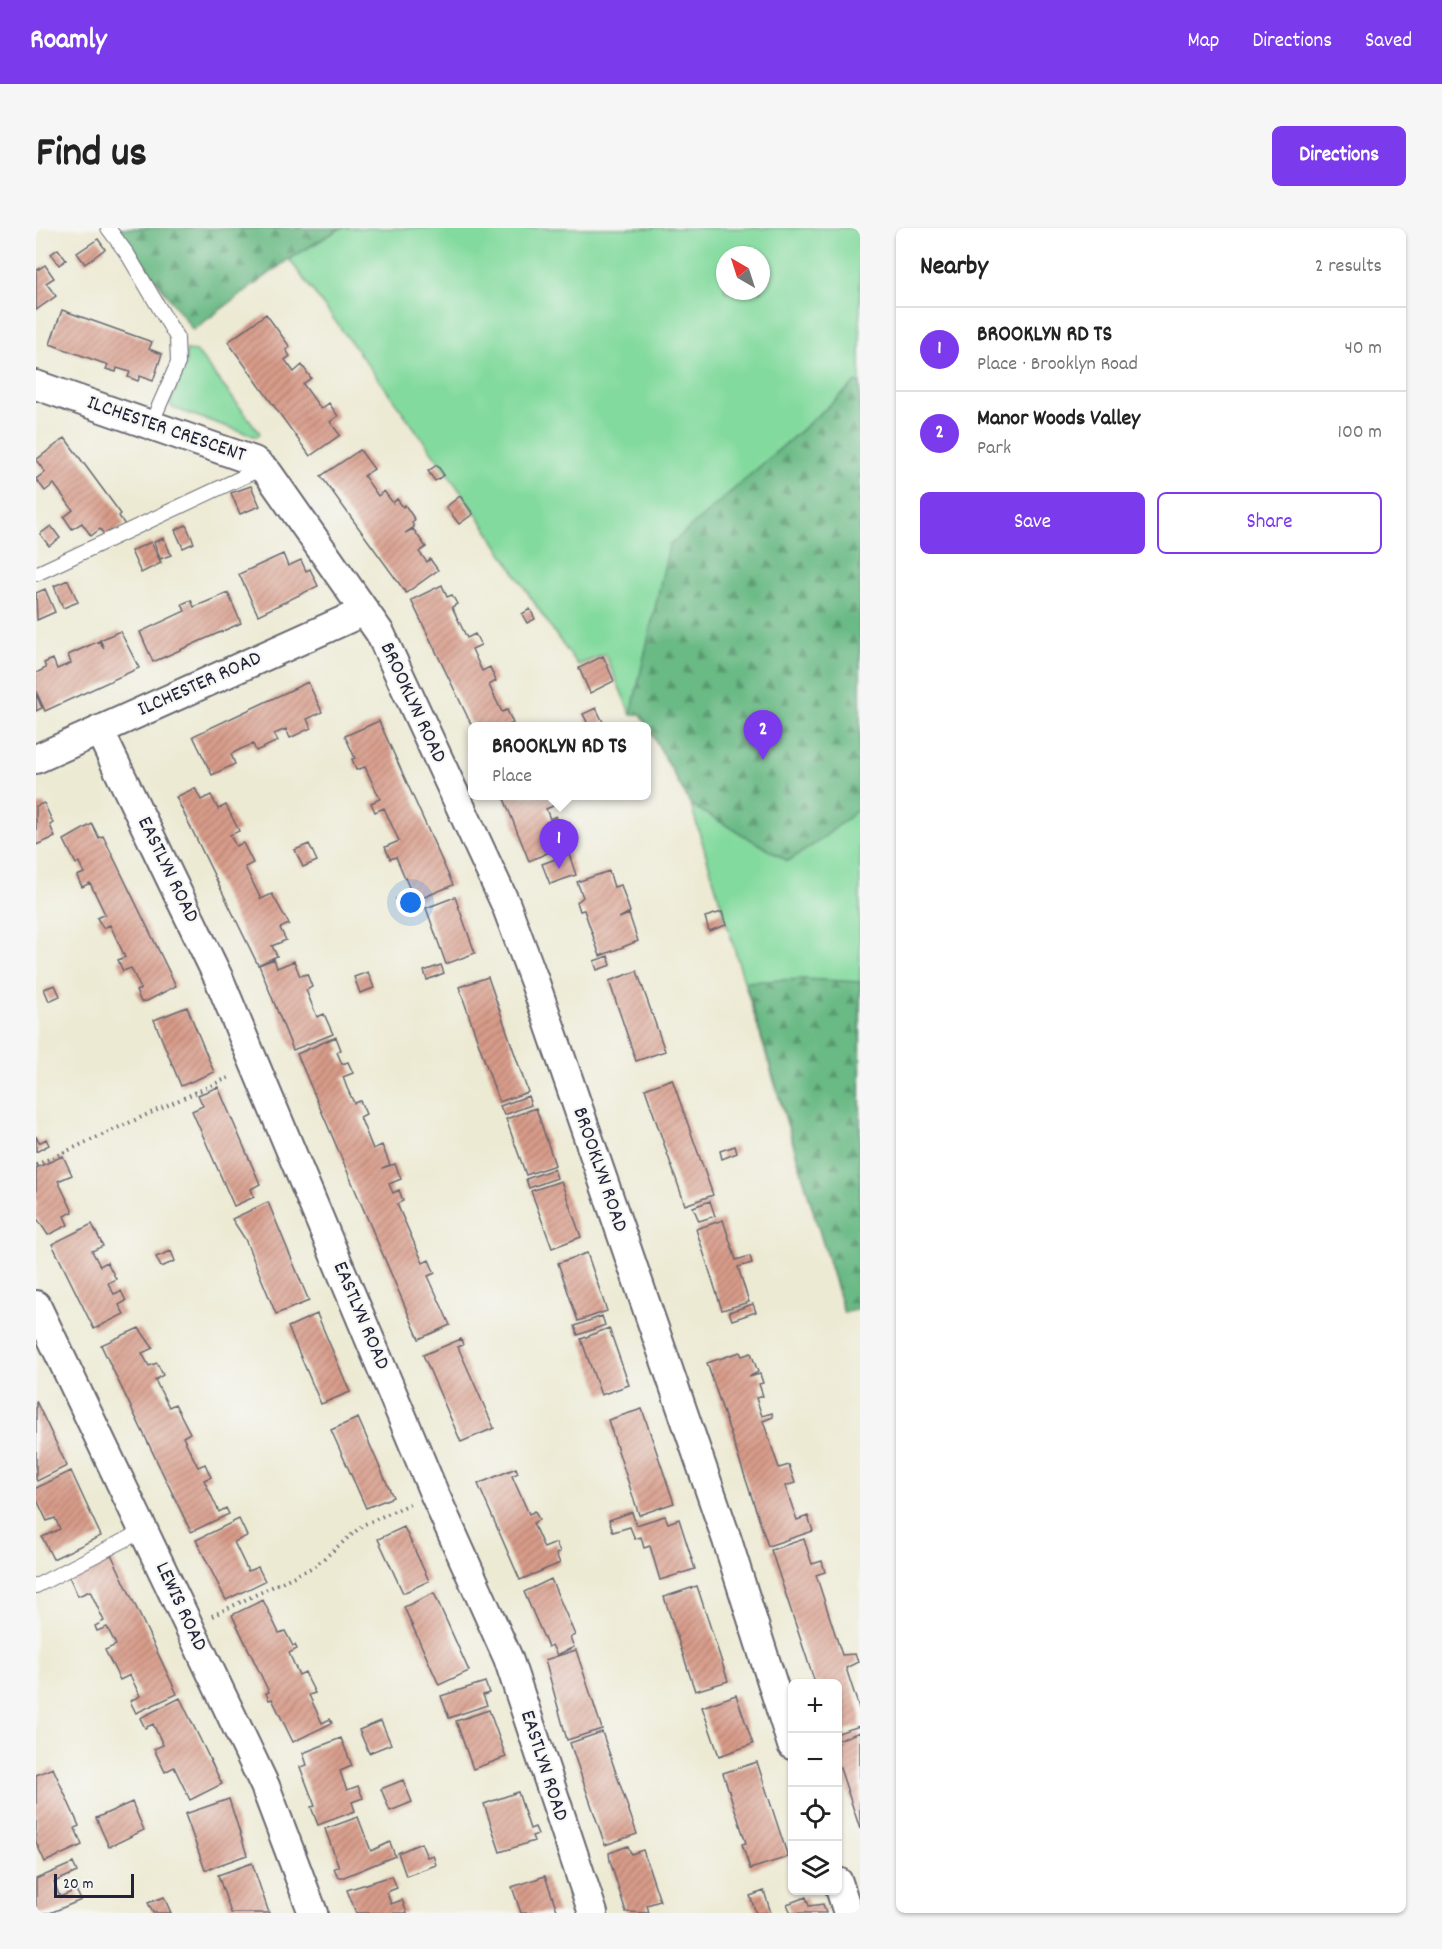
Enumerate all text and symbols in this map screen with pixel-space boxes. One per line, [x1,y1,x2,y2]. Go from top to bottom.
text: Roamly [30,22,106,62]
text: Map [1188,27,1219,57]
text: Directions [1252,27,1332,57]
text: Saved [1365,27,1412,57]
text: Find us [36,126,147,186]
button: Directions [1272,126,1406,186]
north arrow [716,246,770,300]
text: Nearby [920,249,988,286]
text: 2 results [1315,253,1382,281]
text: BROOKLYN RD TS [977,320,1112,351]
text: 1 [937,335,942,363]
text: 40 m [1344,335,1382,363]
text: Place · Brooklyn Road [977,351,1138,379]
street label: ILCHESTER CRESCENT [83,389,250,471]
text: Manor Woods Valley [977,404,1140,435]
text: 2 [935,419,944,447]
text: 100 m [1338,419,1382,447]
text: Park [977,435,1011,463]
button: Save [920,492,1145,554]
button: Share [1157,492,1382,554]
street label: BROOKLYN ROAD [371,638,453,768]
street label: ILCHESTER ROAD [133,644,267,726]
pin: 2 [744,710,782,760]
popup [468,722,651,800]
text: BROOKLYN RD TS [492,732,627,763]
text: Place [492,763,532,791]
street label: EASTLYN ROAD [128,812,206,928]
pin: 1 [540,820,578,869]
your location [396,888,425,917]
street label: BROOKLYN ROAD [564,1104,634,1237]
street label: EASTLYN ROAD [324,1257,396,1375]
street label: LEWIS ROAD [146,1557,214,1657]
map controls [788,1679,842,1895]
button: + [788,1679,842,1733]
street label: EASTLYN ROAD [511,1707,575,1825]
button: − [788,1733,842,1787]
button: locate [788,1787,842,1841]
button: layers [788,1841,842,1895]
scale bar [54,1871,134,1898]
text: 20 m [63,1873,93,1896]

